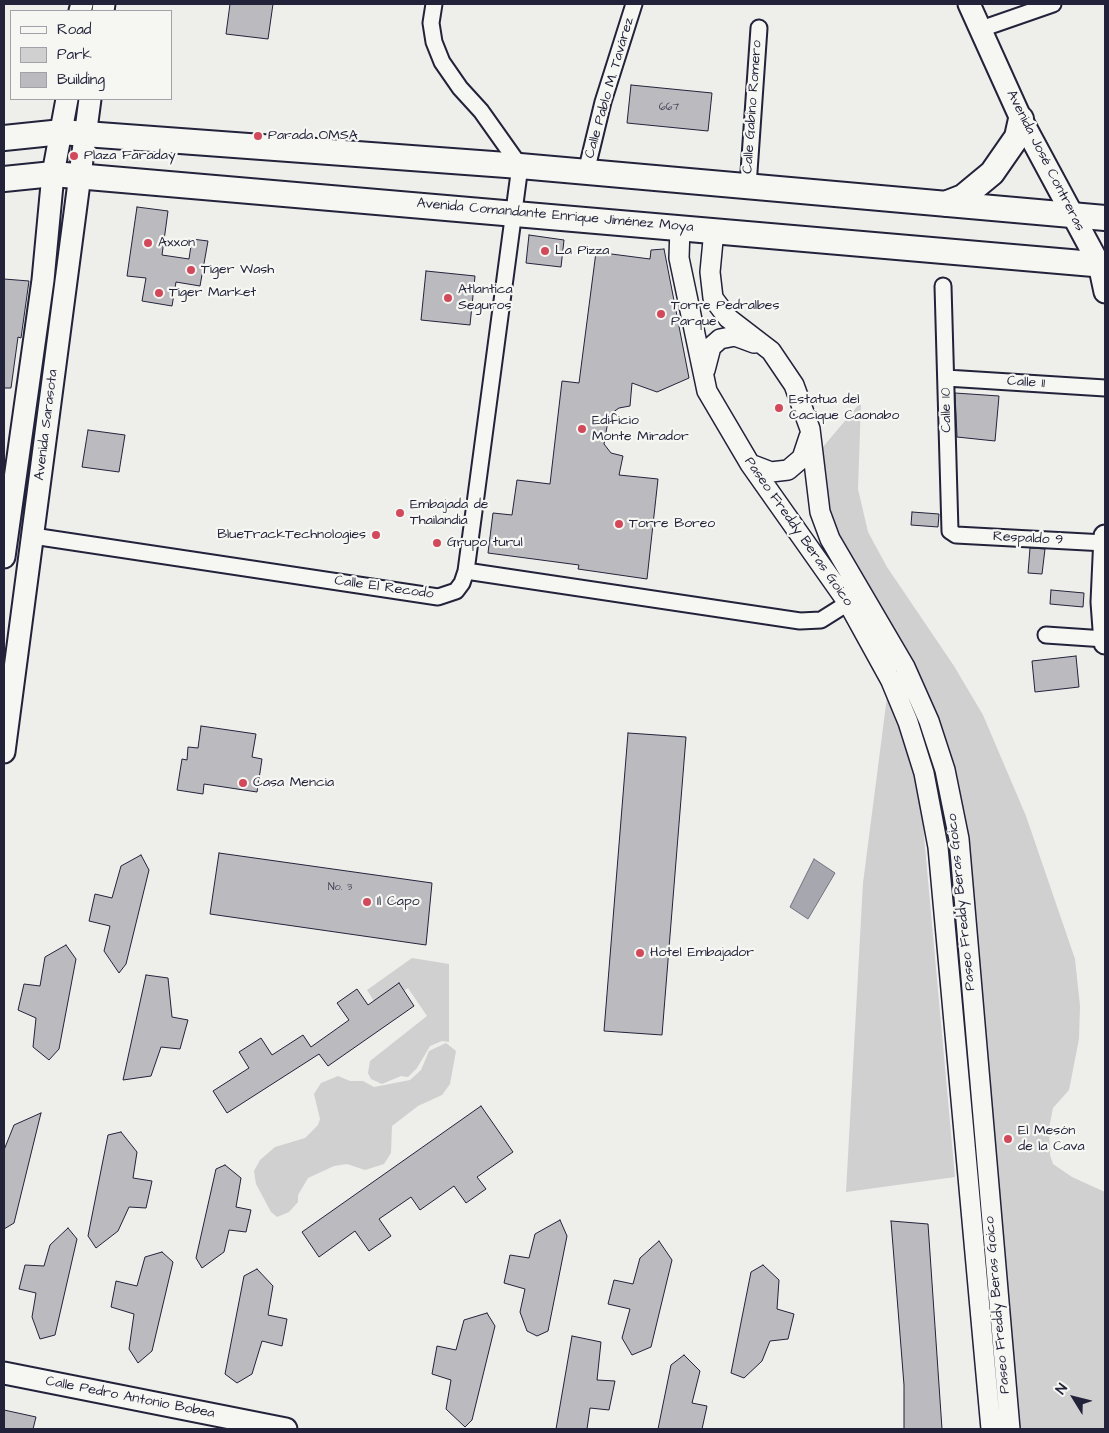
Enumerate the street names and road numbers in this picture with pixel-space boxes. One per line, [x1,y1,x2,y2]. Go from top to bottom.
street label: Calle Pablo M. Tavárez [582,16,638,160]
street label: Calle Gabino Romero [740,40,766,174]
street label: Avenida José Contreras [1002,88,1088,234]
street label: Avenida Comandante Enrique Jiménez Moya [416,196,694,236]
street label: Avenida Sarasota [32,369,62,481]
street label: Calle 11 [1006,373,1046,393]
street label: Calle 10 [938,387,956,433]
street label: Paseo Freddy Beras Goico [740,454,856,610]
street label: Respaldo 9 [992,529,1064,549]
street label: Calle El Recodo [333,573,435,603]
street label: Paseo Freddy Beras Goico [944,813,980,991]
street label: Paseo Freddy Beras Goico [982,1216,1014,1394]
street label: Calle Pedro Antonio Bobea [44,1373,216,1423]

